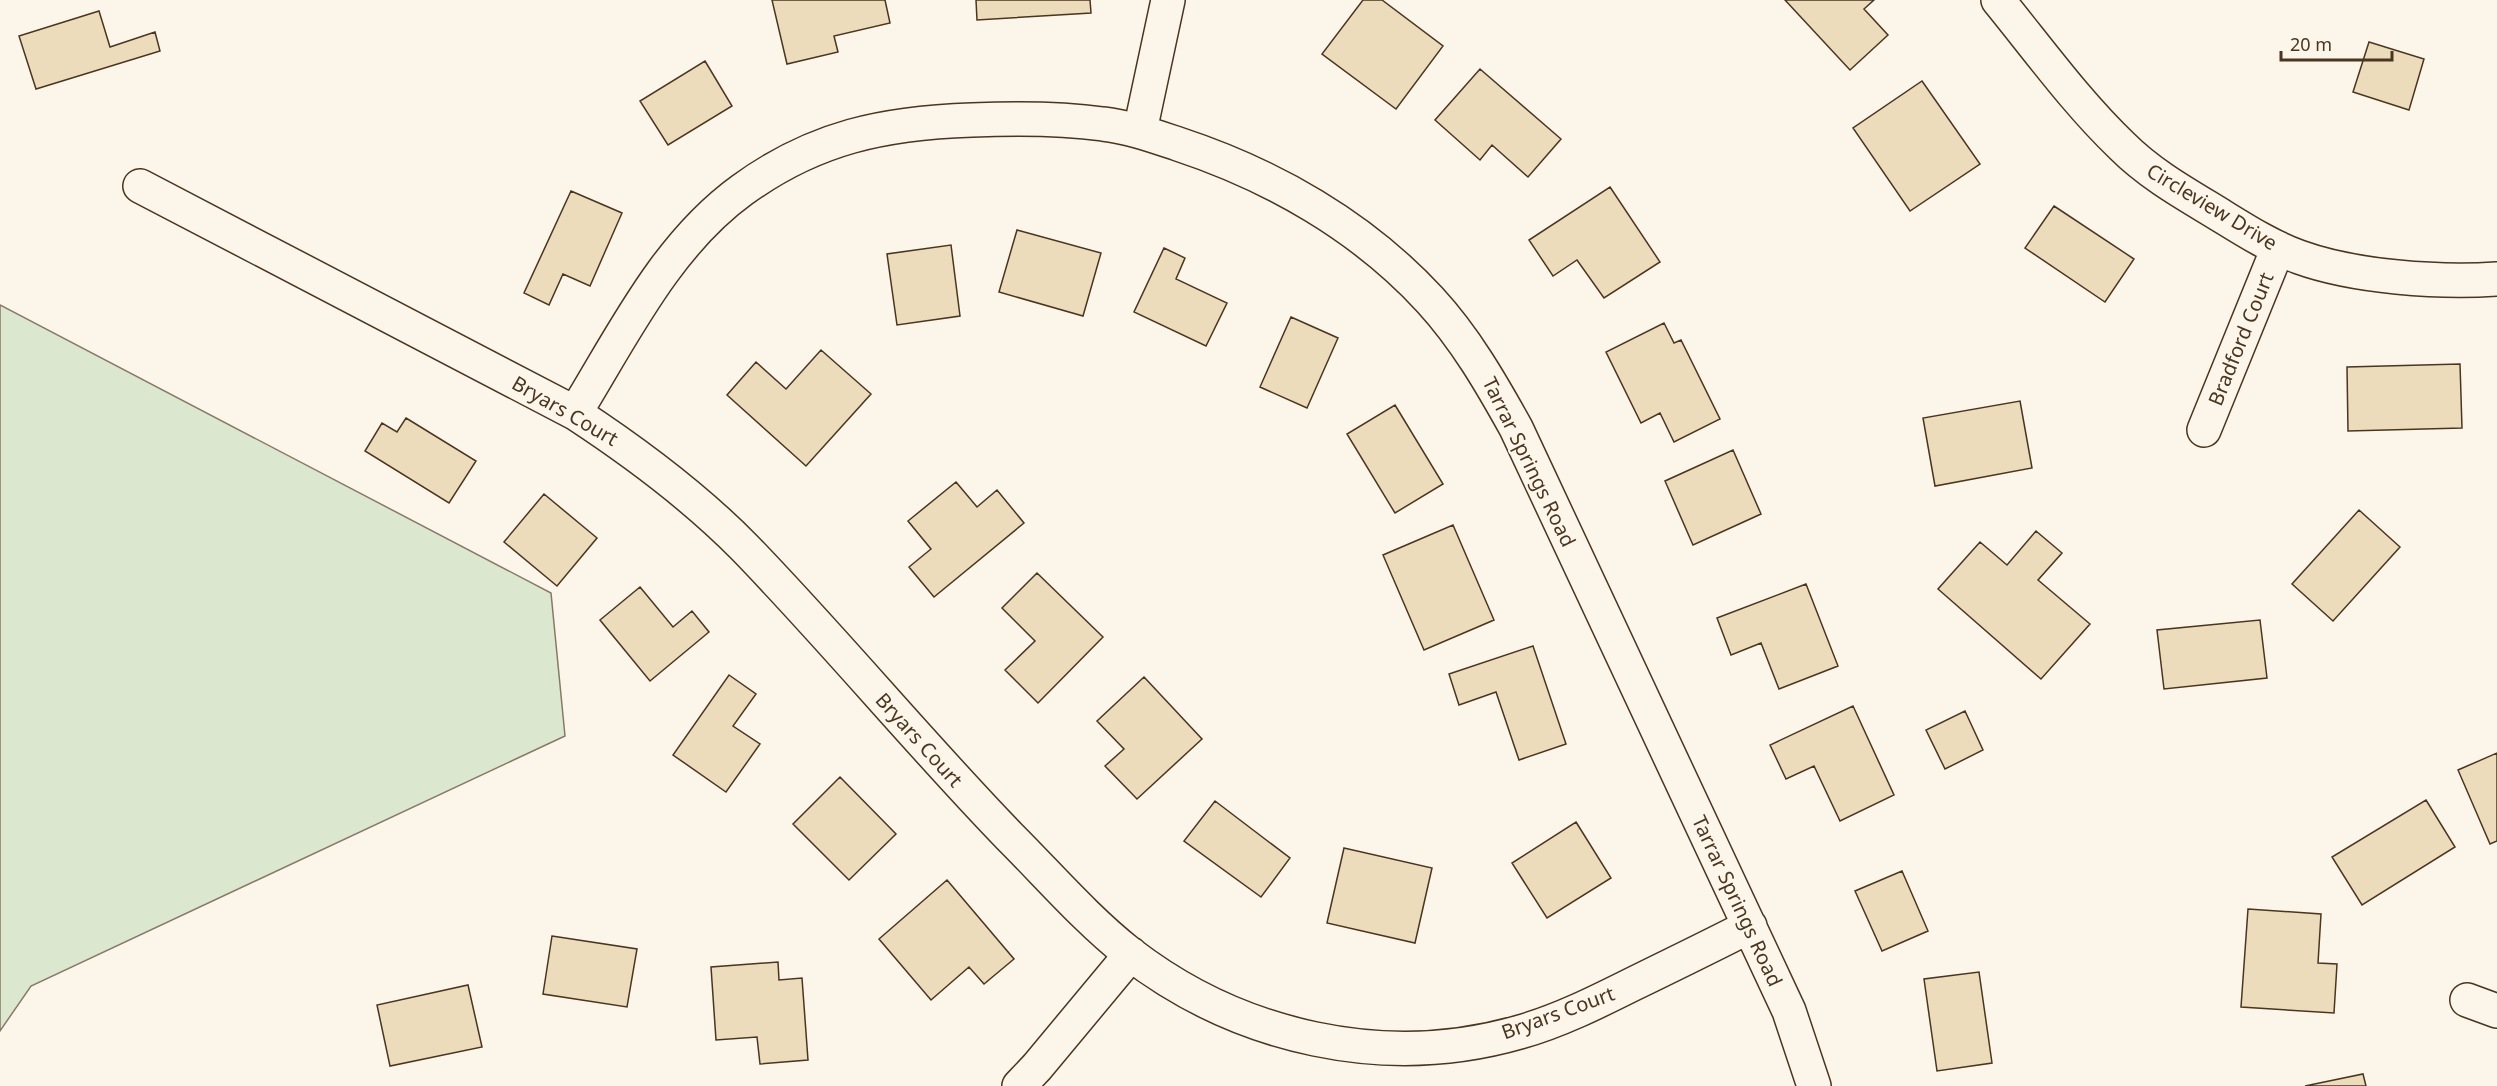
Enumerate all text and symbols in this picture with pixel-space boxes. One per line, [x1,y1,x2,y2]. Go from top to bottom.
scale bar [2281,24,2392,62]
text: 20 m [2290,32,2332,56]
street label: Circleview Drive [2142,157,2283,256]
street label: Bradford Court [2202,268,2280,409]
street label: Bryars Court [507,369,623,452]
street label: Tarrar Springs Road [1477,372,1582,551]
street label: Bryars Court [870,687,969,793]
street label: Tarrar Springs Road [1686,811,1789,991]
street label: Bryars Court [1498,980,1618,1045]

